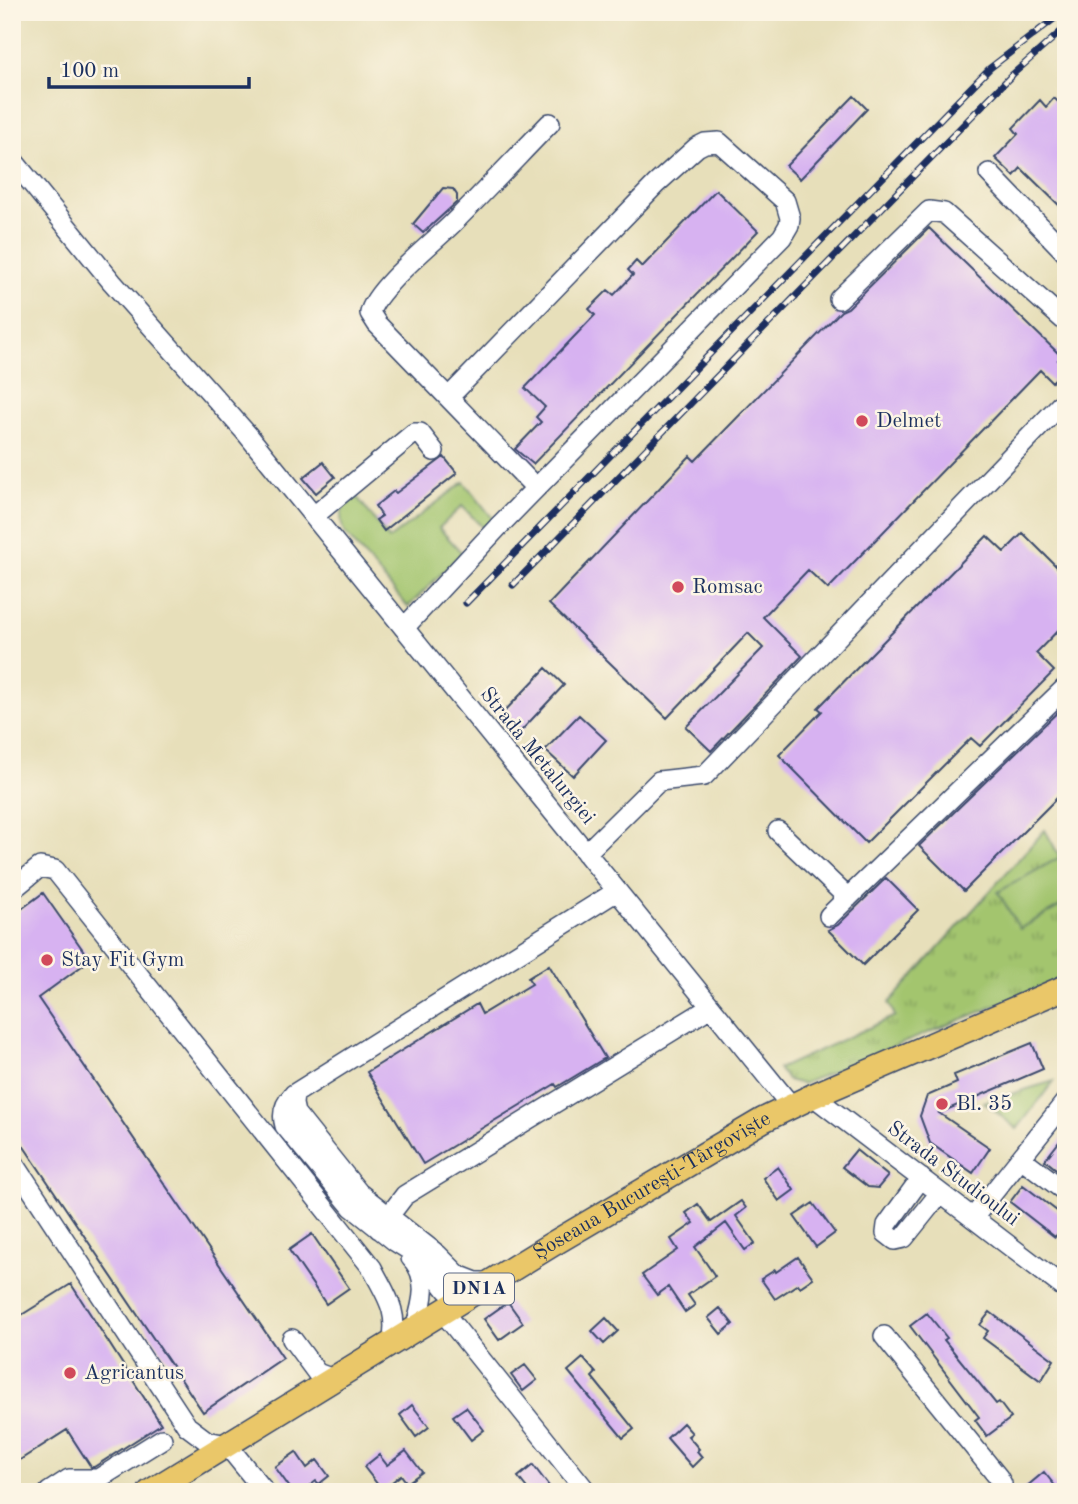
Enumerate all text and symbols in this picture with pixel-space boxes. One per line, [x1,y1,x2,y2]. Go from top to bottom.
scale bar [49,46,248,90]
text: 100 m [60,61,119,82]
place label: Delmet [876,411,941,432]
marker: Delmet [854,413,870,429]
place label: Romsac [692,577,763,598]
marker: Romsac [670,579,686,595]
street label: Strada Metalurgiei [476,684,598,828]
place label: Stay Fit Gym [61,950,184,971]
marker: Stay Fit Gym [39,952,55,968]
place label: Bl. 35 [956,1094,1012,1115]
marker: Bl. 35 [934,1096,950,1112]
street label: Șoseaua București-Târgoviște [530,1108,774,1264]
street label: Strada Studioului [883,1118,1023,1230]
road number: DN1A [444,1274,514,1304]
place label: Agricantus [84,1363,184,1384]
marker: Agricantus [62,1365,78,1381]

